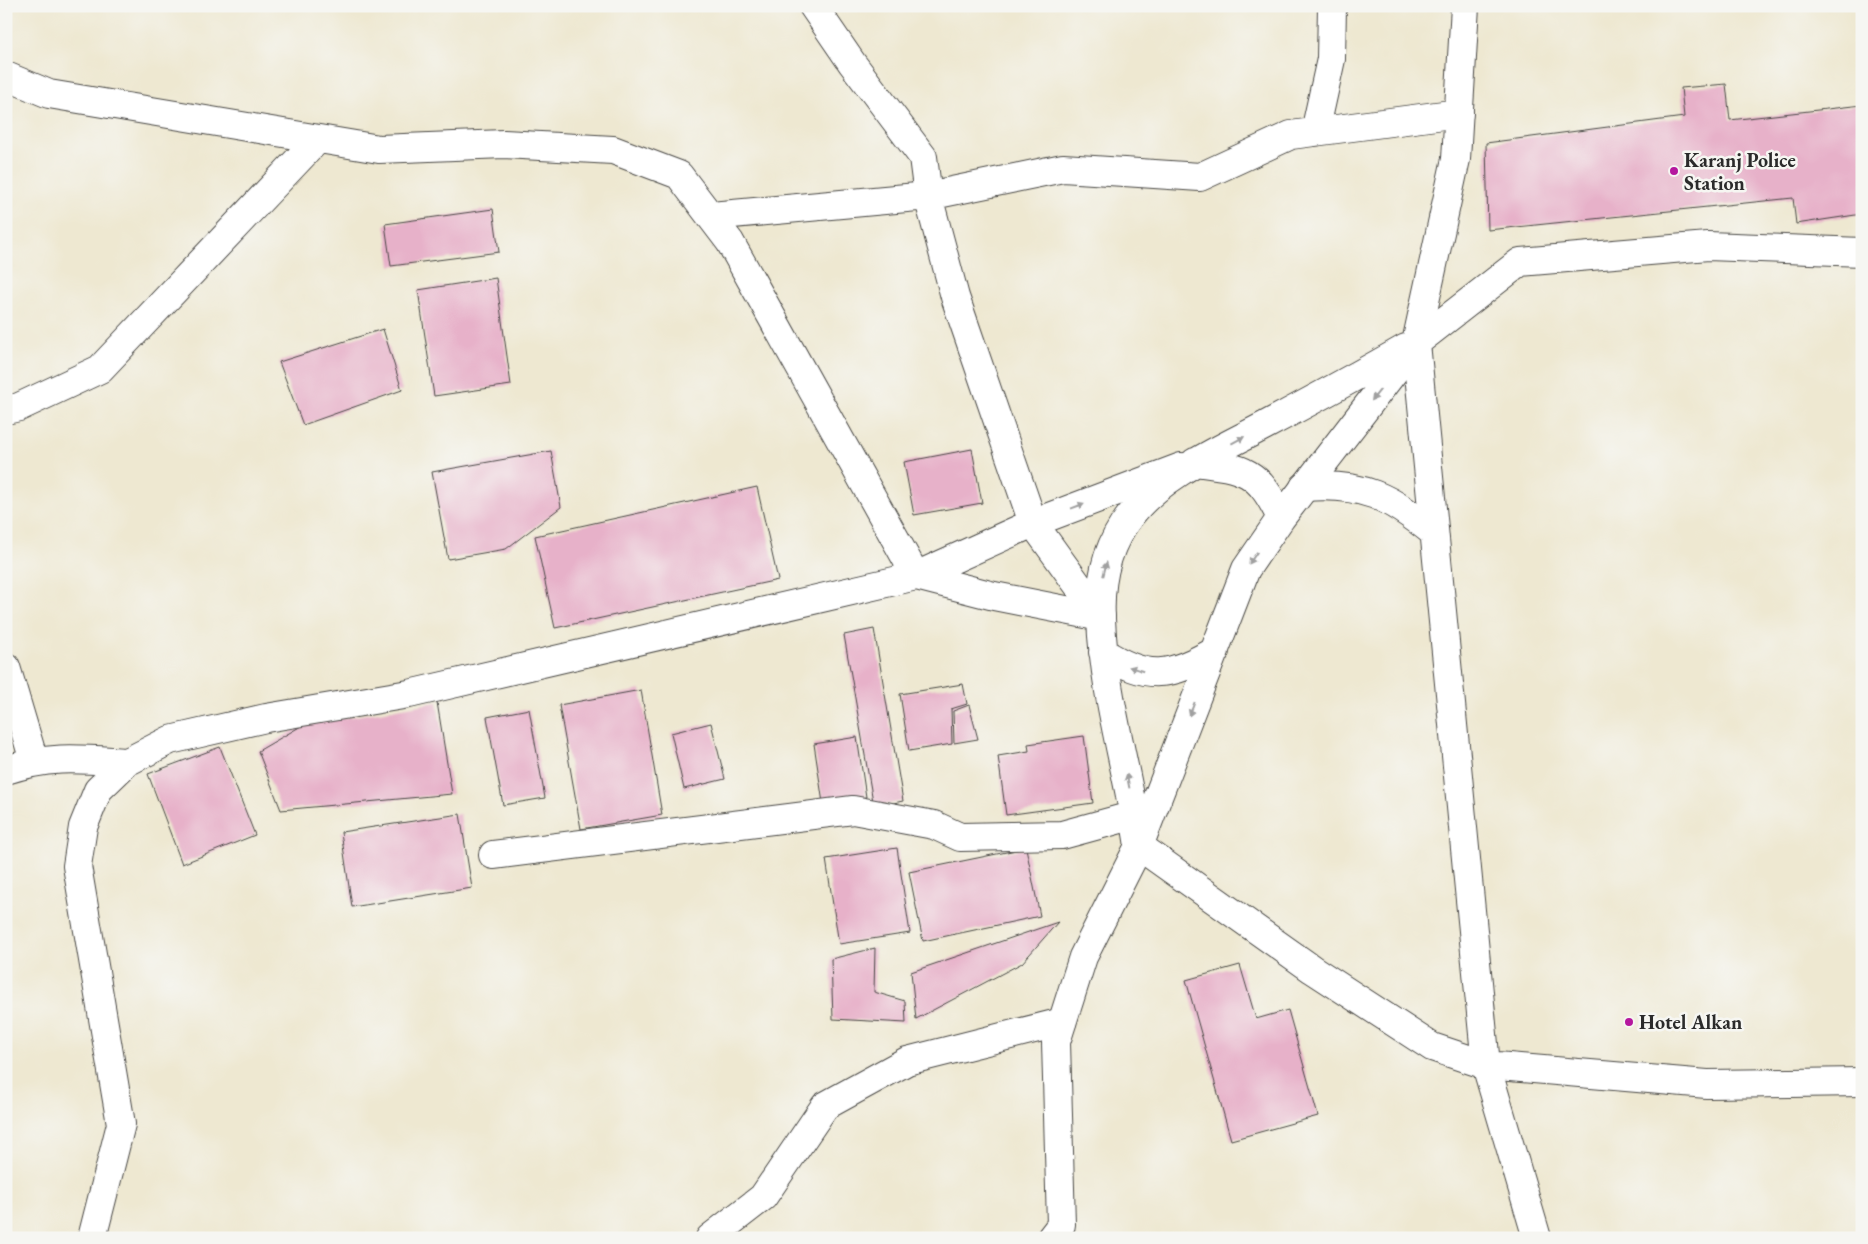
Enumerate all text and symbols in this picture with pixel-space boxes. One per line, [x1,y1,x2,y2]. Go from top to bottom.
place label: Karanj Police Station [1684,147,1796,196]
marker: Karanj Police Station [1668,165,1680,177]
one-way arrow [1370,388,1381,401]
one-way arrow [1231,436,1245,444]
one-way arrow [1071,502,1086,510]
one-way arrow [1249,552,1258,565]
one-way arrow [1101,561,1109,577]
one-way arrow [1129,665,1144,673]
one-way arrow [1188,702,1196,716]
one-way arrow [1124,774,1132,789]
place label: Hotel Alkan [1639,1009,1742,1035]
marker: Hotel Alkan [1623,1016,1635,1028]

